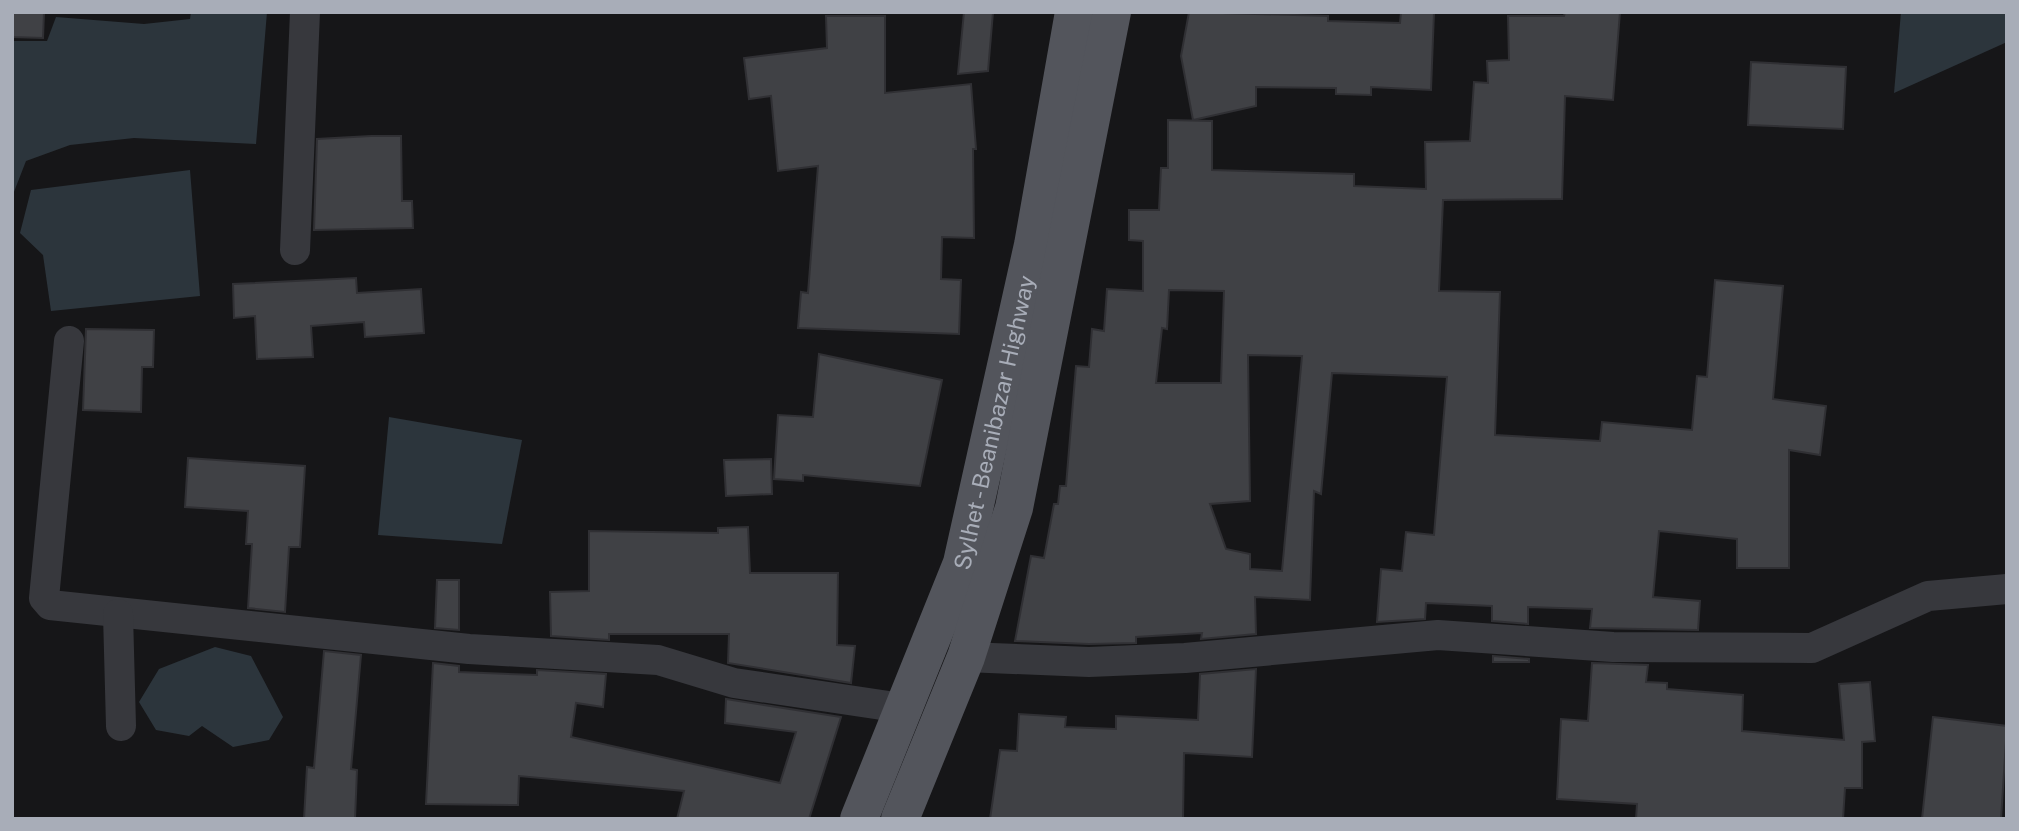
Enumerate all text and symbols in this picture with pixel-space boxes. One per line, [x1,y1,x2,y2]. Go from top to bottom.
street label: Sylhet - Beanibazar Highway [947,273,1039,572]

